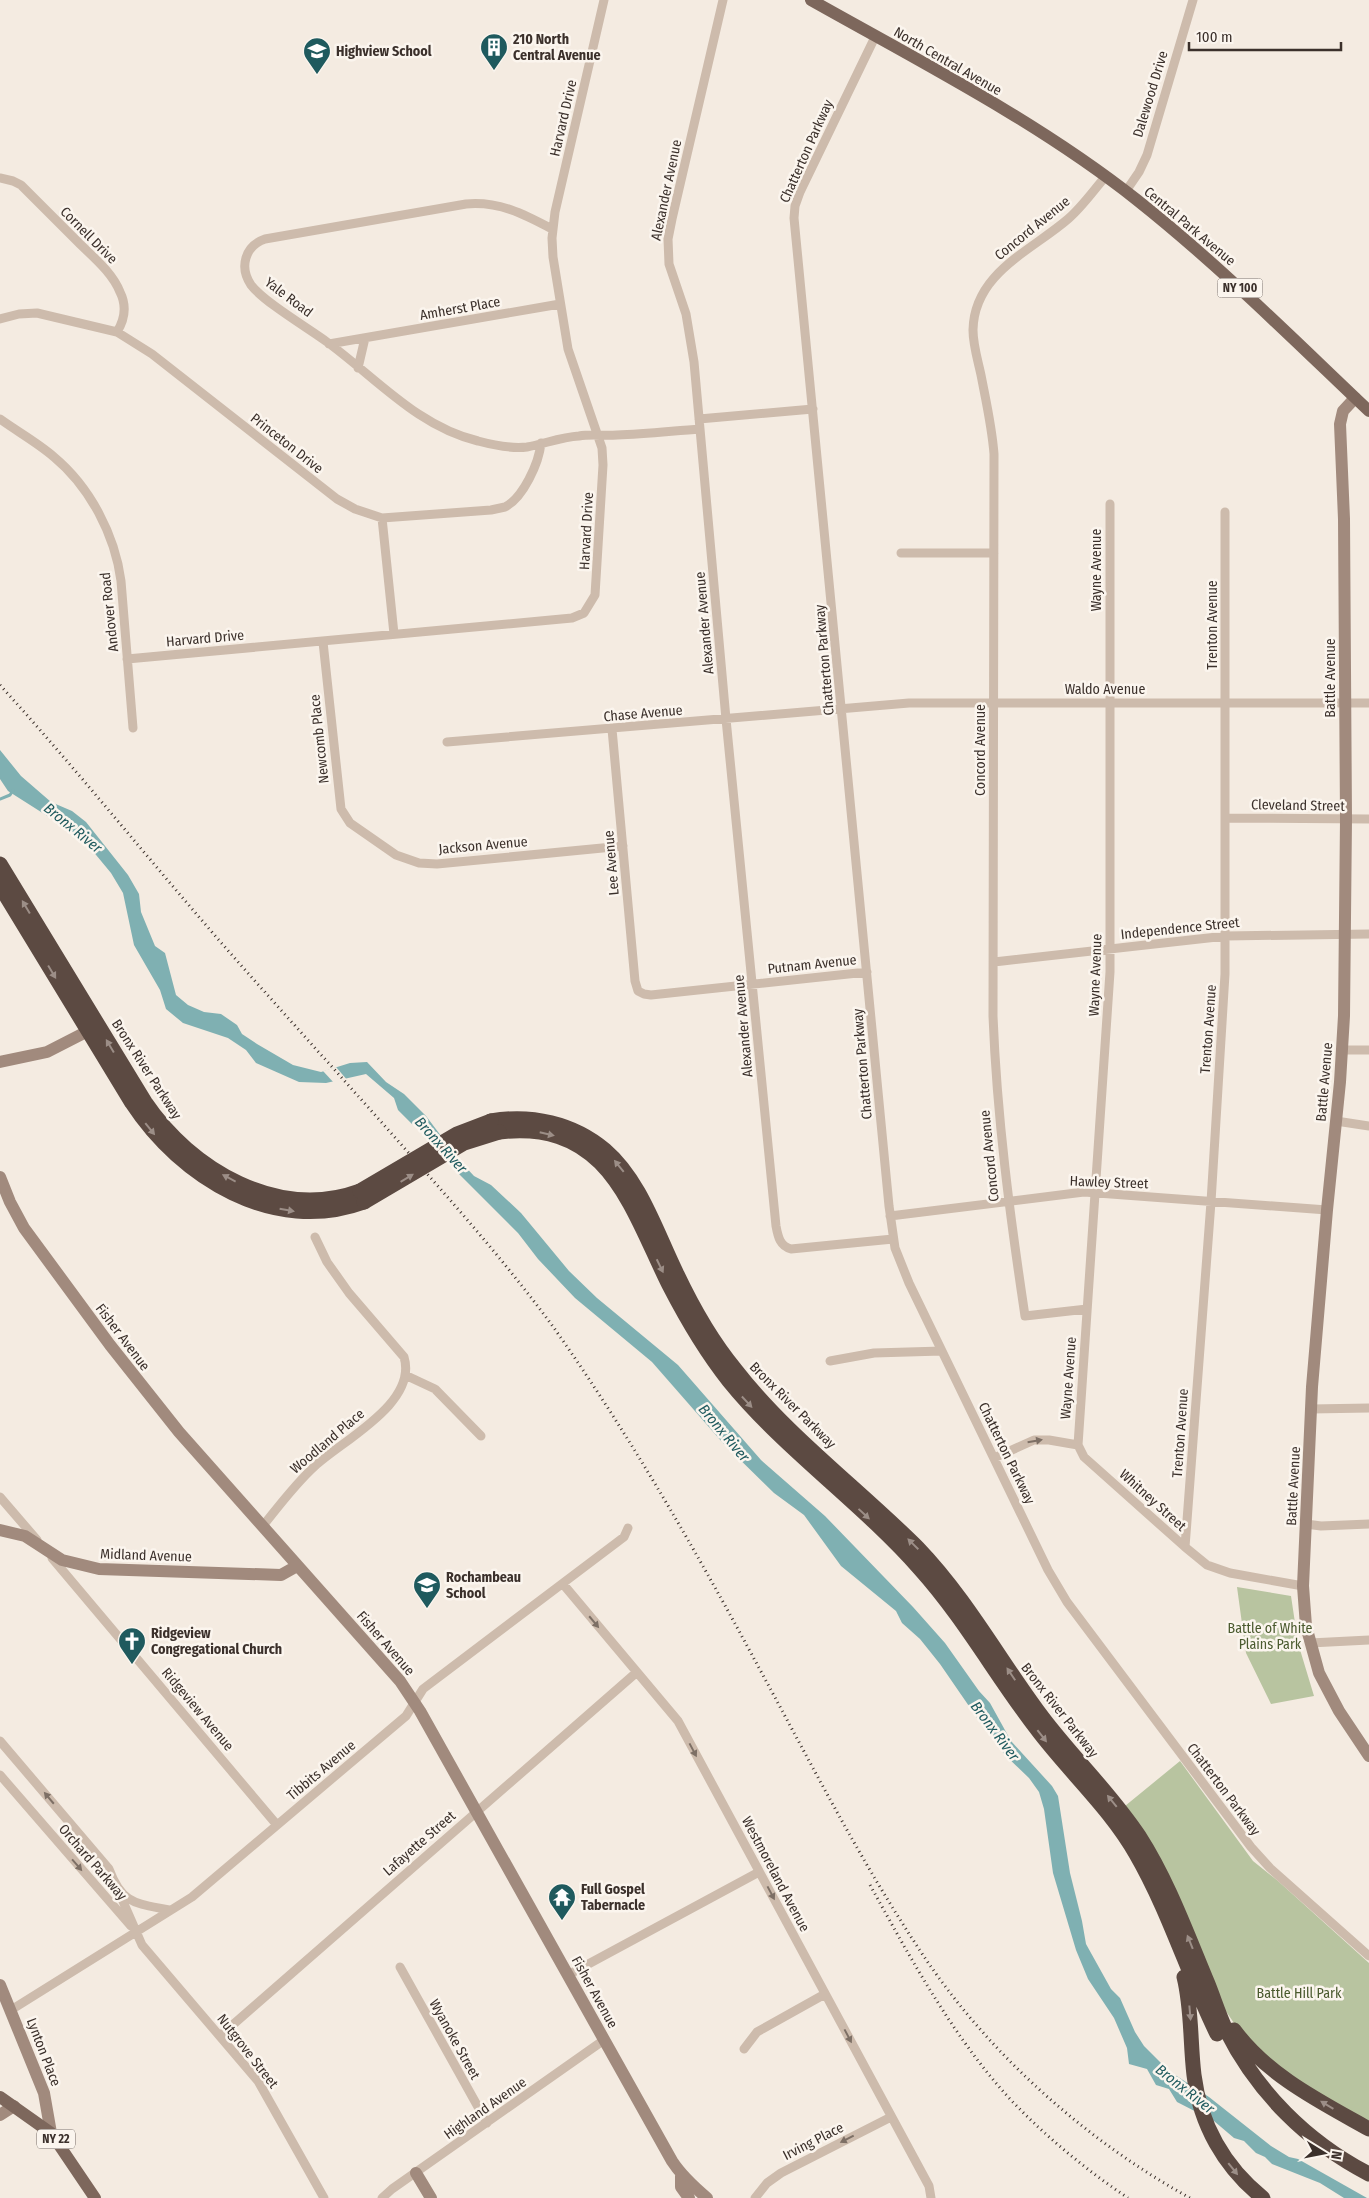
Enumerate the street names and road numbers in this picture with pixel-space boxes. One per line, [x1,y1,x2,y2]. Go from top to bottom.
street label: North Central Avenue [891,24,1005,99]
street label: Dalewood Drive [1129,49,1172,139]
street label: Harvard Drive [546,78,581,158]
street label: Chatterton Parkway [776,96,837,205]
street label: Alexander Avenue [648,138,685,242]
street label: Central Park Avenue [1141,183,1239,270]
street label: Concord Avenue [991,193,1073,264]
street label: Cornell Drive [57,203,121,267]
street label: Yale Road [261,274,316,321]
road number: NY 100 [1218,278,1262,298]
street label: Amherst Place [419,293,502,324]
street label: Princeton Drive [247,410,326,477]
street label: Harvard Drive [576,492,597,570]
street label: Wayne Avenue [1088,529,1105,611]
street label: Andover Road [97,571,122,653]
street label: Alexander Avenue [692,571,717,675]
street label: Trenton Avenue [1204,580,1221,670]
street label: Chatterton Parkway [811,603,838,716]
street label: Harvard Drive [165,627,245,650]
street label: Battle Avenue [1322,638,1339,718]
street label: Waldo Avenue [1065,681,1145,698]
street label: Newcomb Place [306,693,333,784]
street label: Chase Avenue [603,702,683,725]
street label: Concord Avenue [972,704,989,796]
street label: Cleveland Street [1251,796,1345,815]
street label: Lee Avenue [600,830,623,896]
street label: Jackson Avenue [438,833,528,858]
street label: Independence Street [1120,914,1241,943]
street label: Wayne Avenue [1086,933,1105,1017]
street label: Putnam Avenue [767,951,857,978]
street label: Alexander Avenue [731,974,756,1078]
street label: Trenton Avenue [1197,984,1220,1074]
street label: Chatterton Parkway [849,1007,876,1120]
street label: Bronx River Parkway [108,1016,186,1123]
street label: Battle Avenue [1313,1042,1336,1122]
street label: Concord Avenue [976,1109,1003,1203]
street label: Hawley Street [1069,1173,1149,1192]
street label: Fisher Avenue [92,1300,153,1374]
street label: Wayne Avenue [1057,1336,1080,1420]
street label: Bronx River Parkway [746,1359,840,1453]
street label: Trenton Avenue [1169,1388,1192,1478]
street label: Chatterton Parkway [975,1400,1039,1508]
street label: Woodland Place [287,1405,368,1477]
street label: Battle Avenue [1283,1446,1304,1526]
street label: Whitney Street [1116,1466,1190,1535]
street label: Midland Avenue [100,1545,192,1566]
street label: Fisher Avenue [353,1608,418,1679]
street label: Bronx River Parkway [1017,1660,1102,1762]
street label: Ridgeview Avenue [158,1664,237,1754]
street label: Tibbits Avenue [284,1737,359,1804]
street label: Chatterton Parkway [1183,1740,1264,1839]
street label: Lafayette Street [380,1807,459,1879]
street label: Westmoreland Avenue [738,1814,813,1935]
street label: Orchard Parkway [55,1821,131,1905]
street label: Fisher Avenue [568,1953,621,2031]
street label: Wyanoke Street [426,1996,484,2083]
street label: Nutgrove Street [213,2011,282,2092]
street label: Lynton Place [23,2016,64,2089]
street label: Highland Avenue [441,2074,530,2143]
street label: Irving Place [780,2119,847,2164]
road number: NY 22 [37,2130,75,2148]

